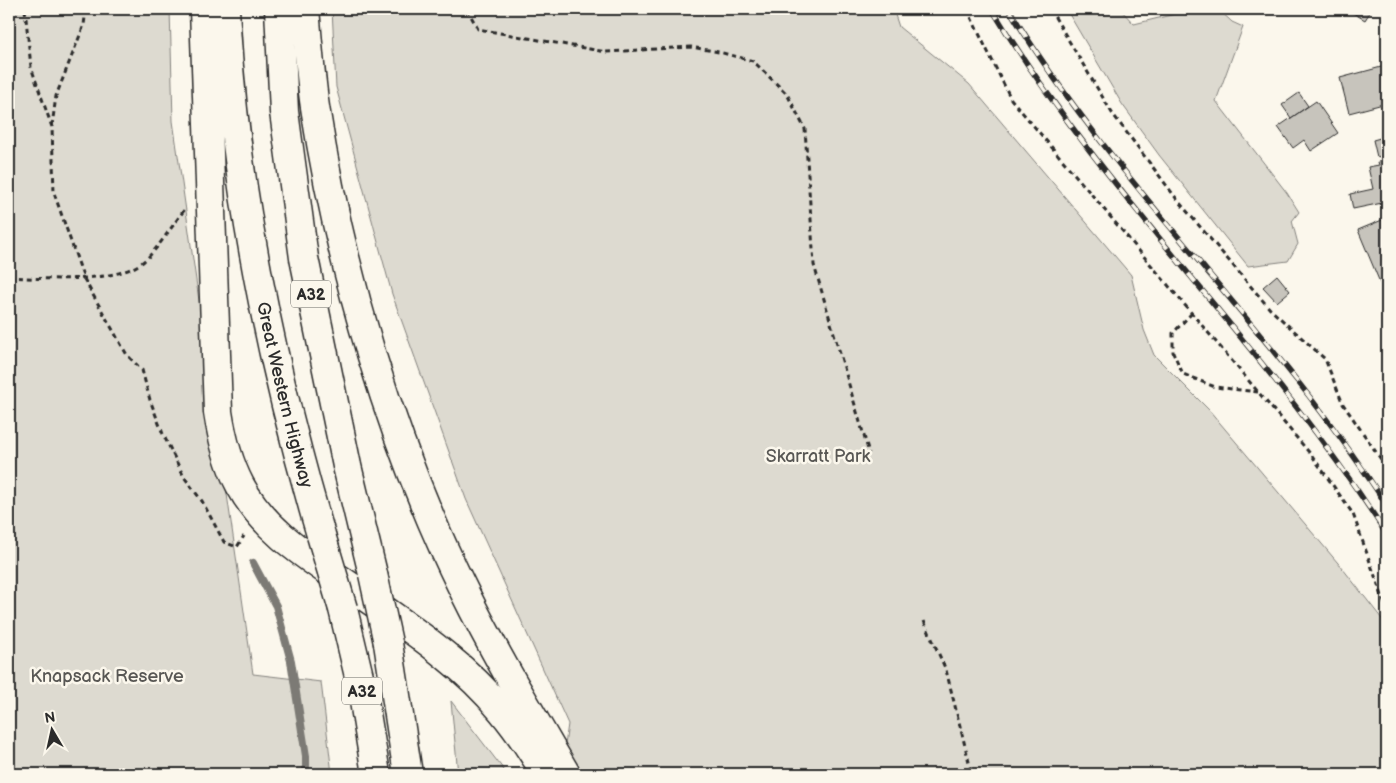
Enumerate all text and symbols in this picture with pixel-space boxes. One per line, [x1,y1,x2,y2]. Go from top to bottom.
road number: A32 [291,280,331,308]
street label: Great Western Highway [252,300,317,491]
park label: Skarratt Park [766,446,870,467]
park label: Knapsack Reserve [30,666,184,687]
road number: A32 [342,678,382,704]
north arrow [28,706,78,756]
text: N [44,708,57,727]

